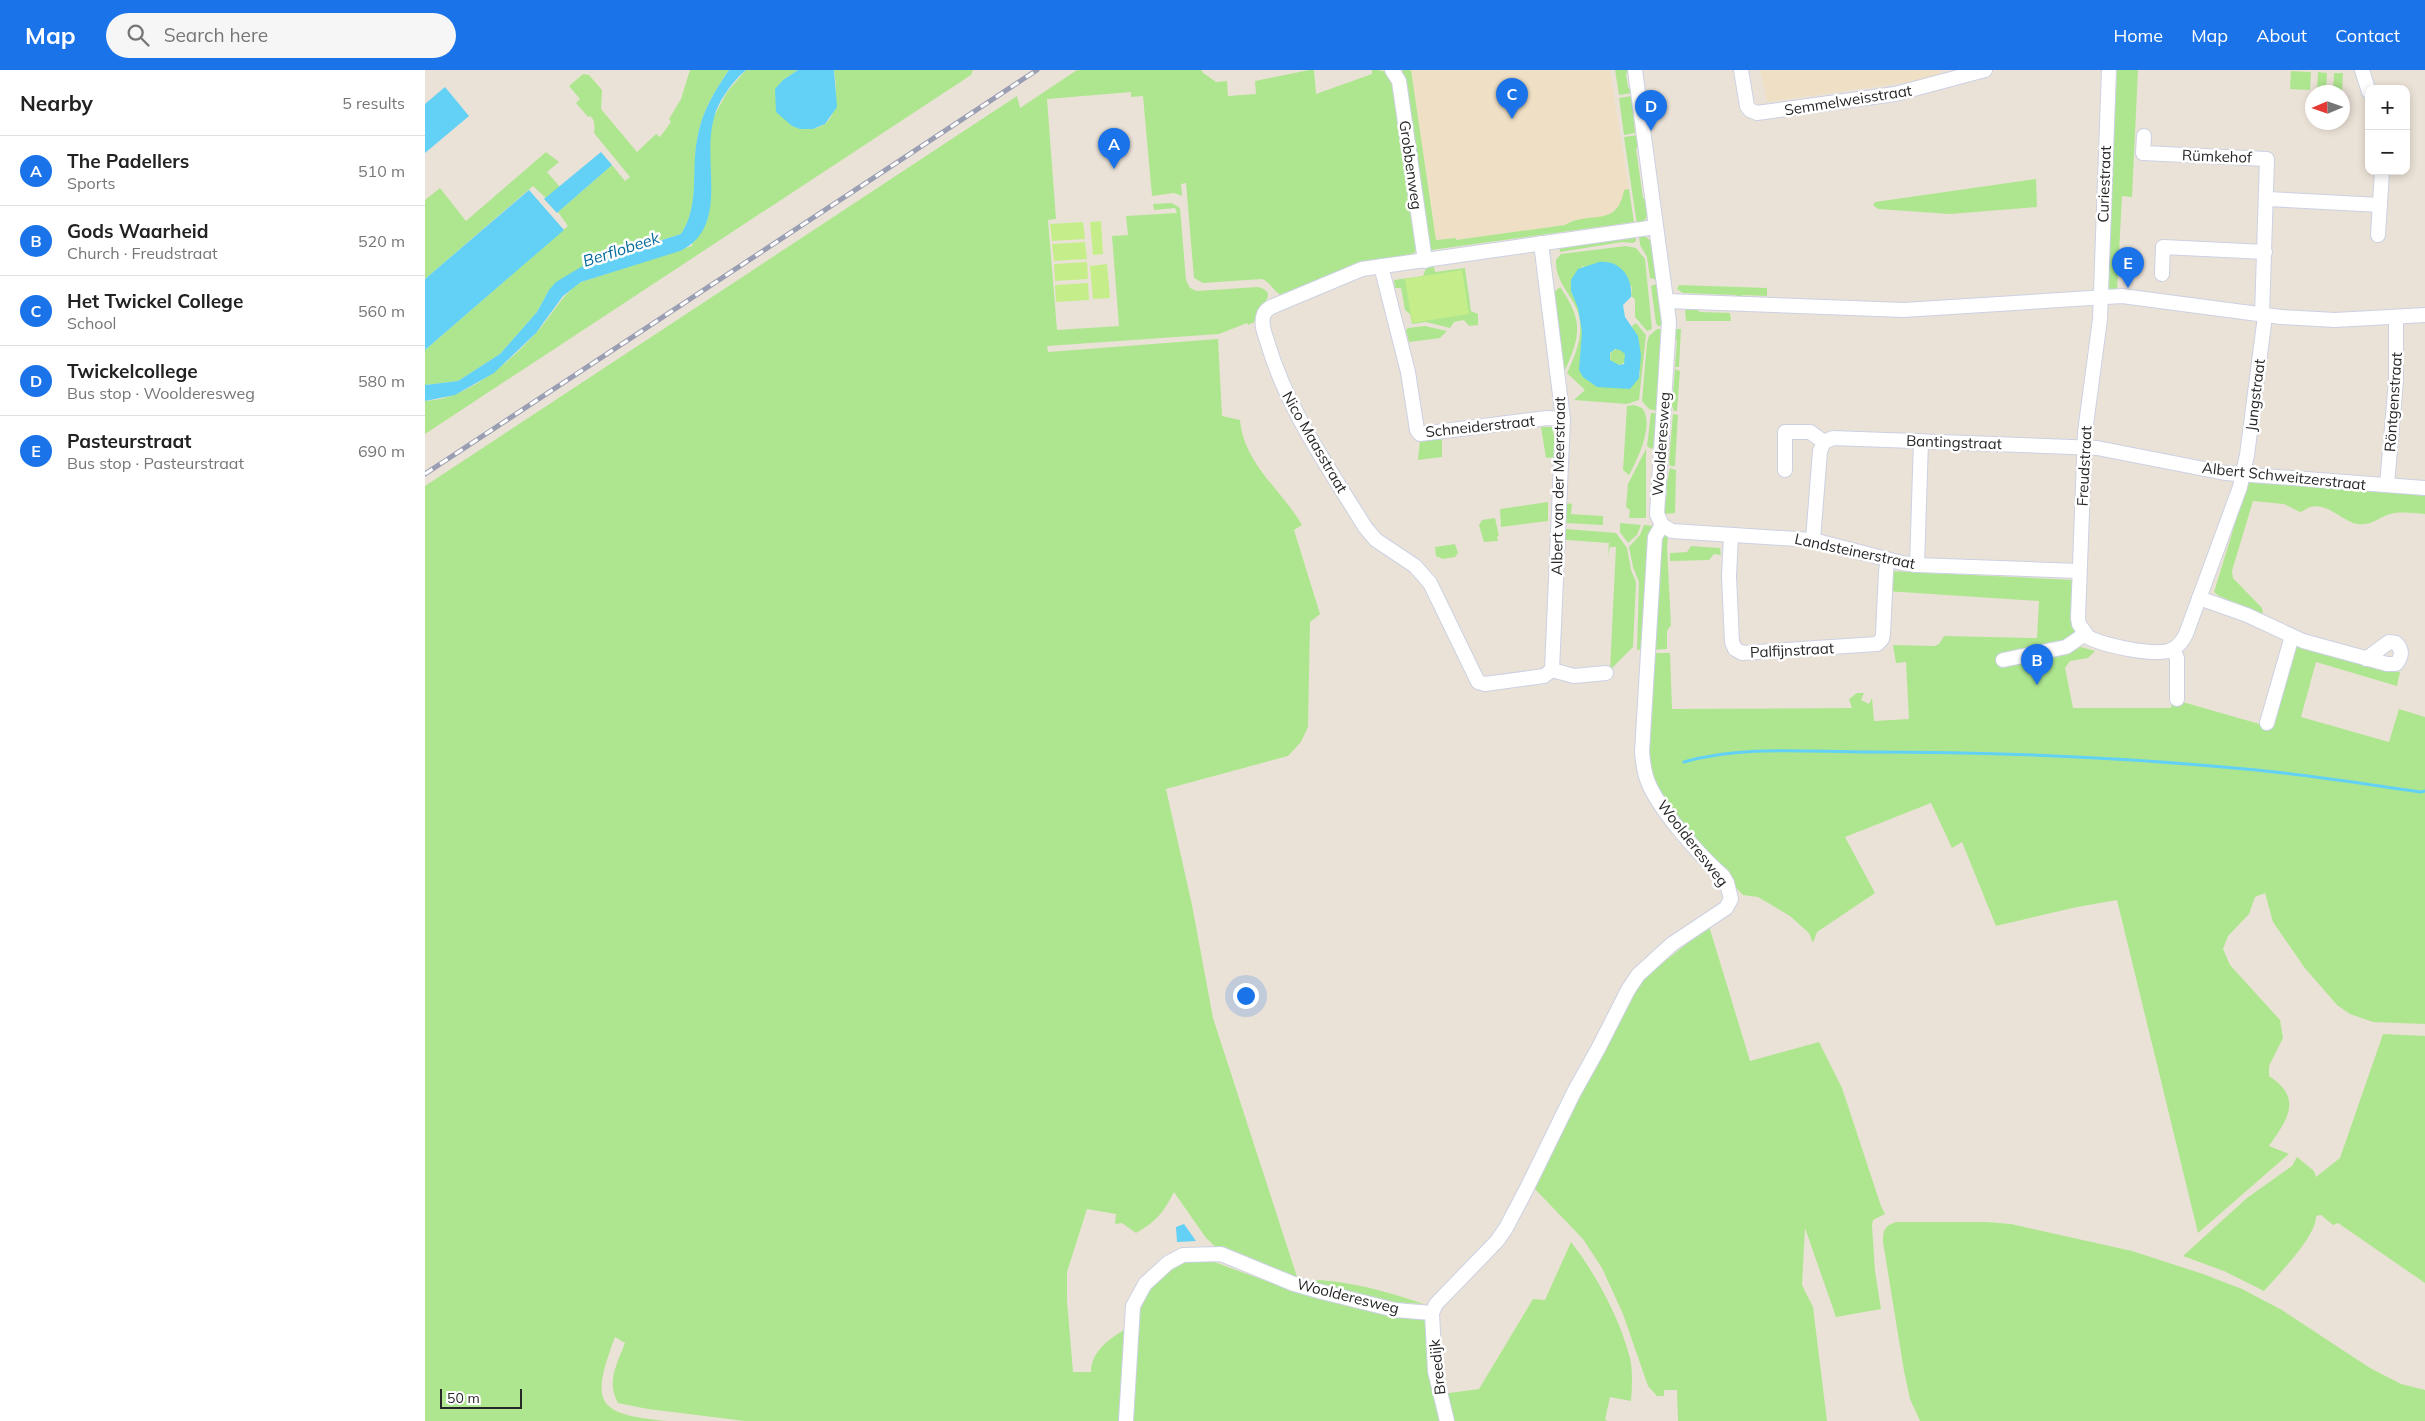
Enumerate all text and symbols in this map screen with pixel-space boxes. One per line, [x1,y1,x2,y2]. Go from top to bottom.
search box [106,13,456,58]
text: Map [25,20,76,50]
icon: search [124,21,152,49]
text: Search here [164,23,268,47]
text: Home [2113,24,2163,47]
text: Map [2191,24,2228,47]
text: About [2256,24,2307,47]
text: Contact [2335,24,2400,47]
pin: C [1496,78,1528,119]
street label: Semmelweisstraat [1783,81,1913,119]
north arrow [2305,85,2350,130]
map controls [2365,85,2410,175]
button: + [2365,85,2410,130]
text: Nearby [20,90,93,116]
pin: D [1635,90,1667,131]
text: 5 results [342,93,405,113]
street label: Grobbenweg [1395,119,1427,211]
pin: A [1098,128,1130,169]
button: − [2365,130,2410,175]
street label: Curiestraat [2093,145,2115,223]
street label: Rümkehof [2182,145,2253,167]
text: The Padellers [67,149,189,173]
text: A [30,161,42,181]
text: 510 m [358,161,405,181]
text: Sports [67,173,115,193]
text: Gods Waarheid [67,219,209,243]
water label: Berflobeek [580,227,663,271]
text: B [30,231,42,251]
text: 520 m [358,231,405,251]
text: Church · Freudstraat [67,243,218,263]
pin: E [2112,247,2144,288]
text: Het Twickel College [67,289,243,313]
text: C [31,301,41,321]
text: 560 m [358,301,405,321]
text: School [67,313,116,333]
street label: Röntgenstraat [2380,351,2406,453]
street label: Jungstraat [2241,358,2269,432]
text: Twickelcollege [67,359,198,383]
text: D [30,371,42,391]
text: 580 m [358,371,405,391]
text: Bus stop · Woolderesweg [67,383,255,403]
street label: Nico Maasstraat [1278,388,1352,496]
street label: Woolderesweg [1648,391,1674,497]
street label: Albert van der Meerstraat [1547,397,1569,575]
street label: Schneiderstraat [1424,411,1536,441]
street label: Freudstraat [2072,425,2096,507]
text: Pasteurstraat [67,429,191,453]
street label: Bantingstraat [1906,431,2002,453]
text: E [31,441,41,461]
text: 690 m [358,441,405,461]
text: Bus stop · Pasteurstraat [67,453,244,473]
street label: Albert Schweitzerstraat [2201,458,2367,494]
street label: Landsteinerstraat [1793,529,1917,573]
street label: Palfijnstraat [1749,638,1835,662]
pin: B [2021,644,2053,685]
street label: Woolderesweg [1653,796,1733,890]
your location [1233,983,1259,1009]
street label: Woolderesweg [1295,1274,1401,1318]
street label: Breedijk [1425,1338,1449,1396]
scale bar [440,1386,523,1409]
text: 50 m [447,1389,480,1407]

